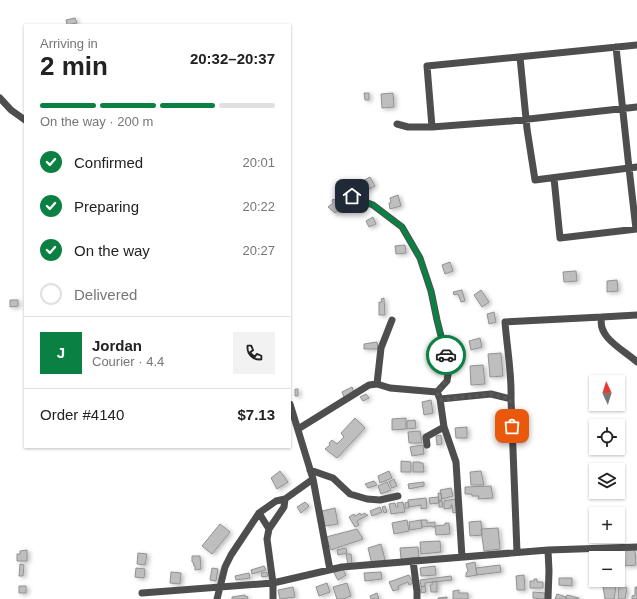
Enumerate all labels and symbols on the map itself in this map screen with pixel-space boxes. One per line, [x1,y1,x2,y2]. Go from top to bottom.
pin [335,179,369,213]
courier [426,335,466,375]
north arrow [589,375,625,411]
pin [495,409,529,443]

